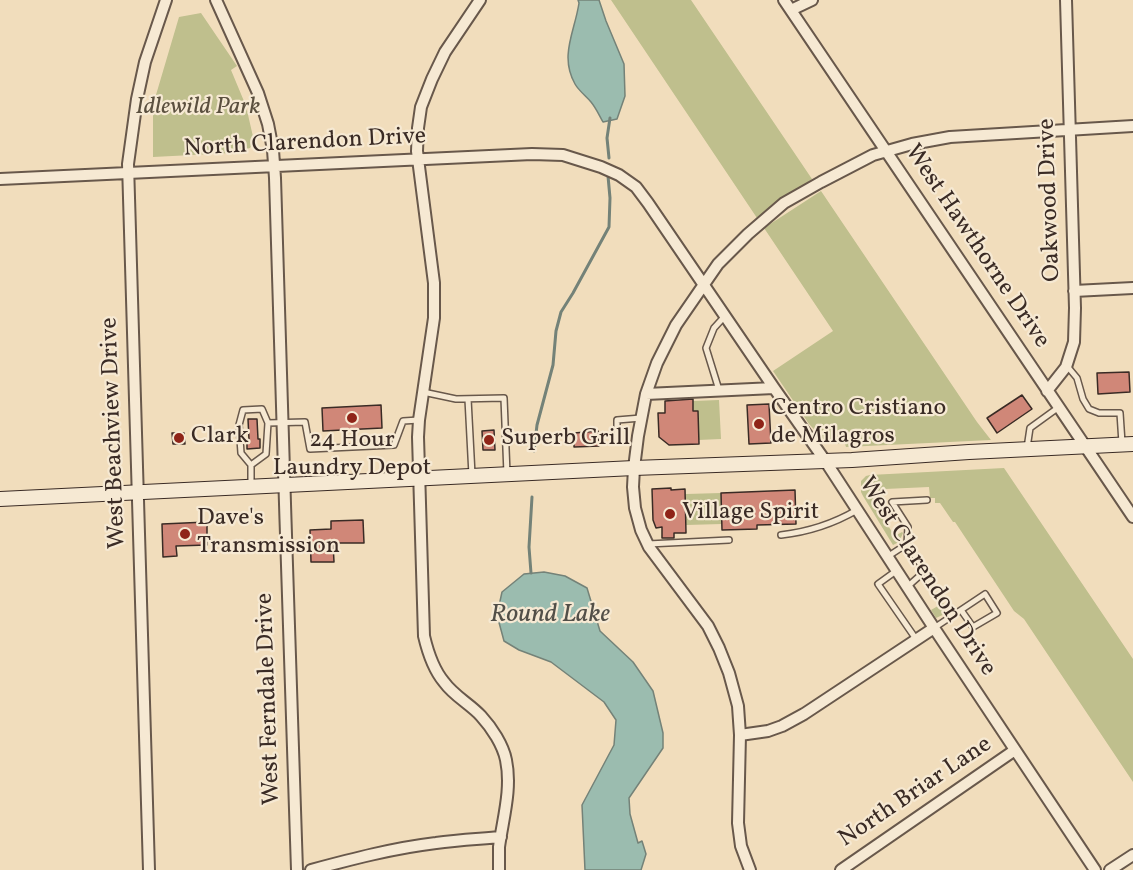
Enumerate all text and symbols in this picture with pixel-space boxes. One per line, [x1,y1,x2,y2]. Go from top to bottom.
park label: Idlewild Park [136,95,260,123]
street label: Oakwood Drive [1034,118,1068,282]
street label: North Clarendon Drive [183,123,427,165]
street label: West Hawthorne Drive [897,140,1055,354]
street label: West Beachview Drive [97,317,133,549]
place label: Centro Cristiano de Milagros [771,396,946,452]
marker: 24 Hour Laundry Depot [345,411,359,425]
marker: Centro Cristiano de Milagros [752,417,766,431]
place label: Clark [191,424,249,452]
place label: Superb Grill [501,426,630,454]
place label: 24 Hour Laundry Depot [273,428,431,484]
marker: Clark [172,431,186,445]
marker: Superb Grill [482,433,496,447]
street label: West Clarendon Drive [851,472,1001,682]
place label: Village Spirit [682,500,819,528]
place label: Dave's Transmission [197,506,340,562]
marker: Village Spirit [663,507,677,521]
marker: Dave's Transmission [178,527,192,541]
street label: West Ferndale Drive [252,592,288,806]
water label: Round Lake [490,600,610,632]
street label: North Briar Lane [834,731,998,855]

